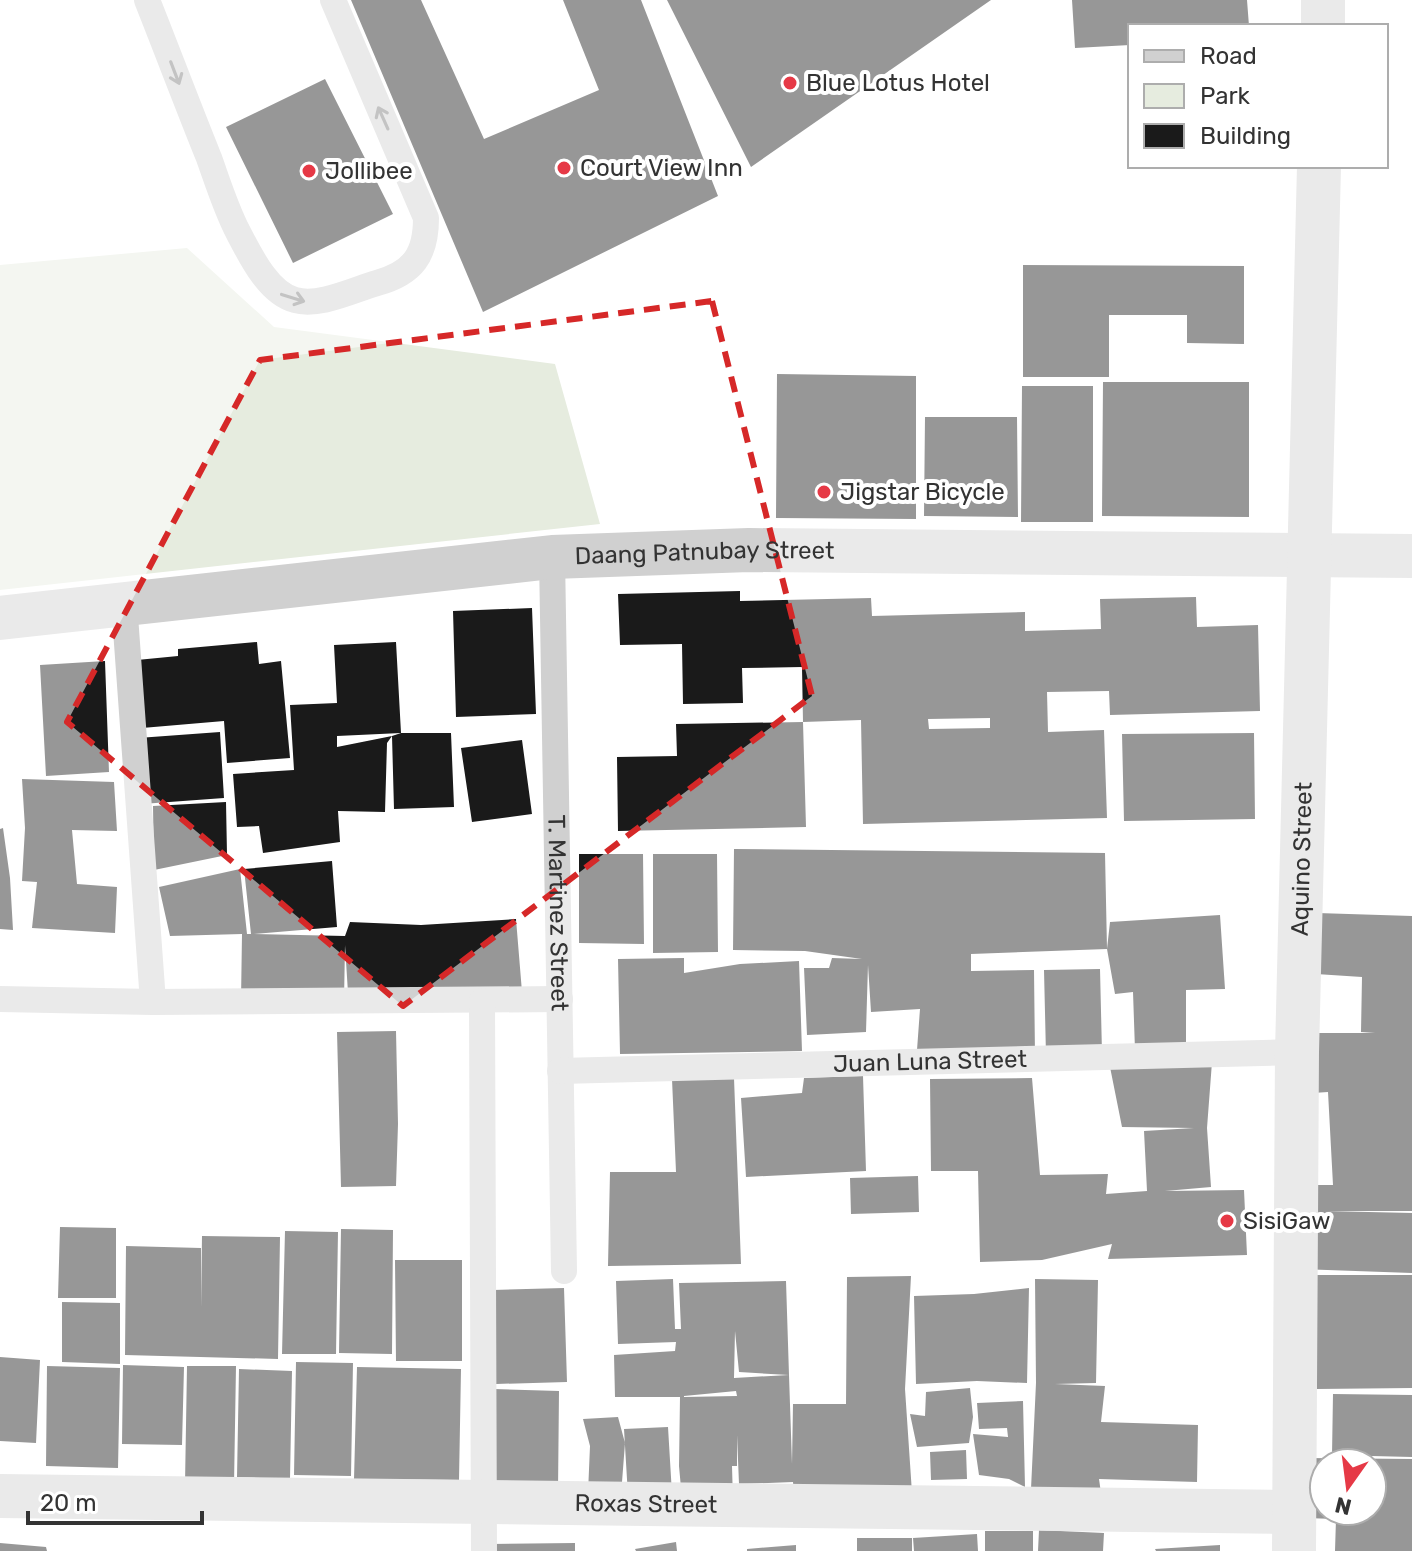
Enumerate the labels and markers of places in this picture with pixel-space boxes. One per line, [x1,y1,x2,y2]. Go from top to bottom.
place label: Blue Lotus Hotel [806,69,990,97]
marker: Blue Lotus Hotel [781,74,799,92]
place label: Court View Inn [580,154,743,182]
place label: Jollibee [325,157,413,185]
marker: Court View Inn [555,159,573,177]
marker: Jollibee [300,162,318,180]
place label: Jigstar Bicycle [840,478,1005,506]
marker: Jigstar Bicycle [815,483,833,501]
place label: SisiGaw [1243,1207,1331,1235]
marker: SisiGaw [1218,1212,1236,1230]

